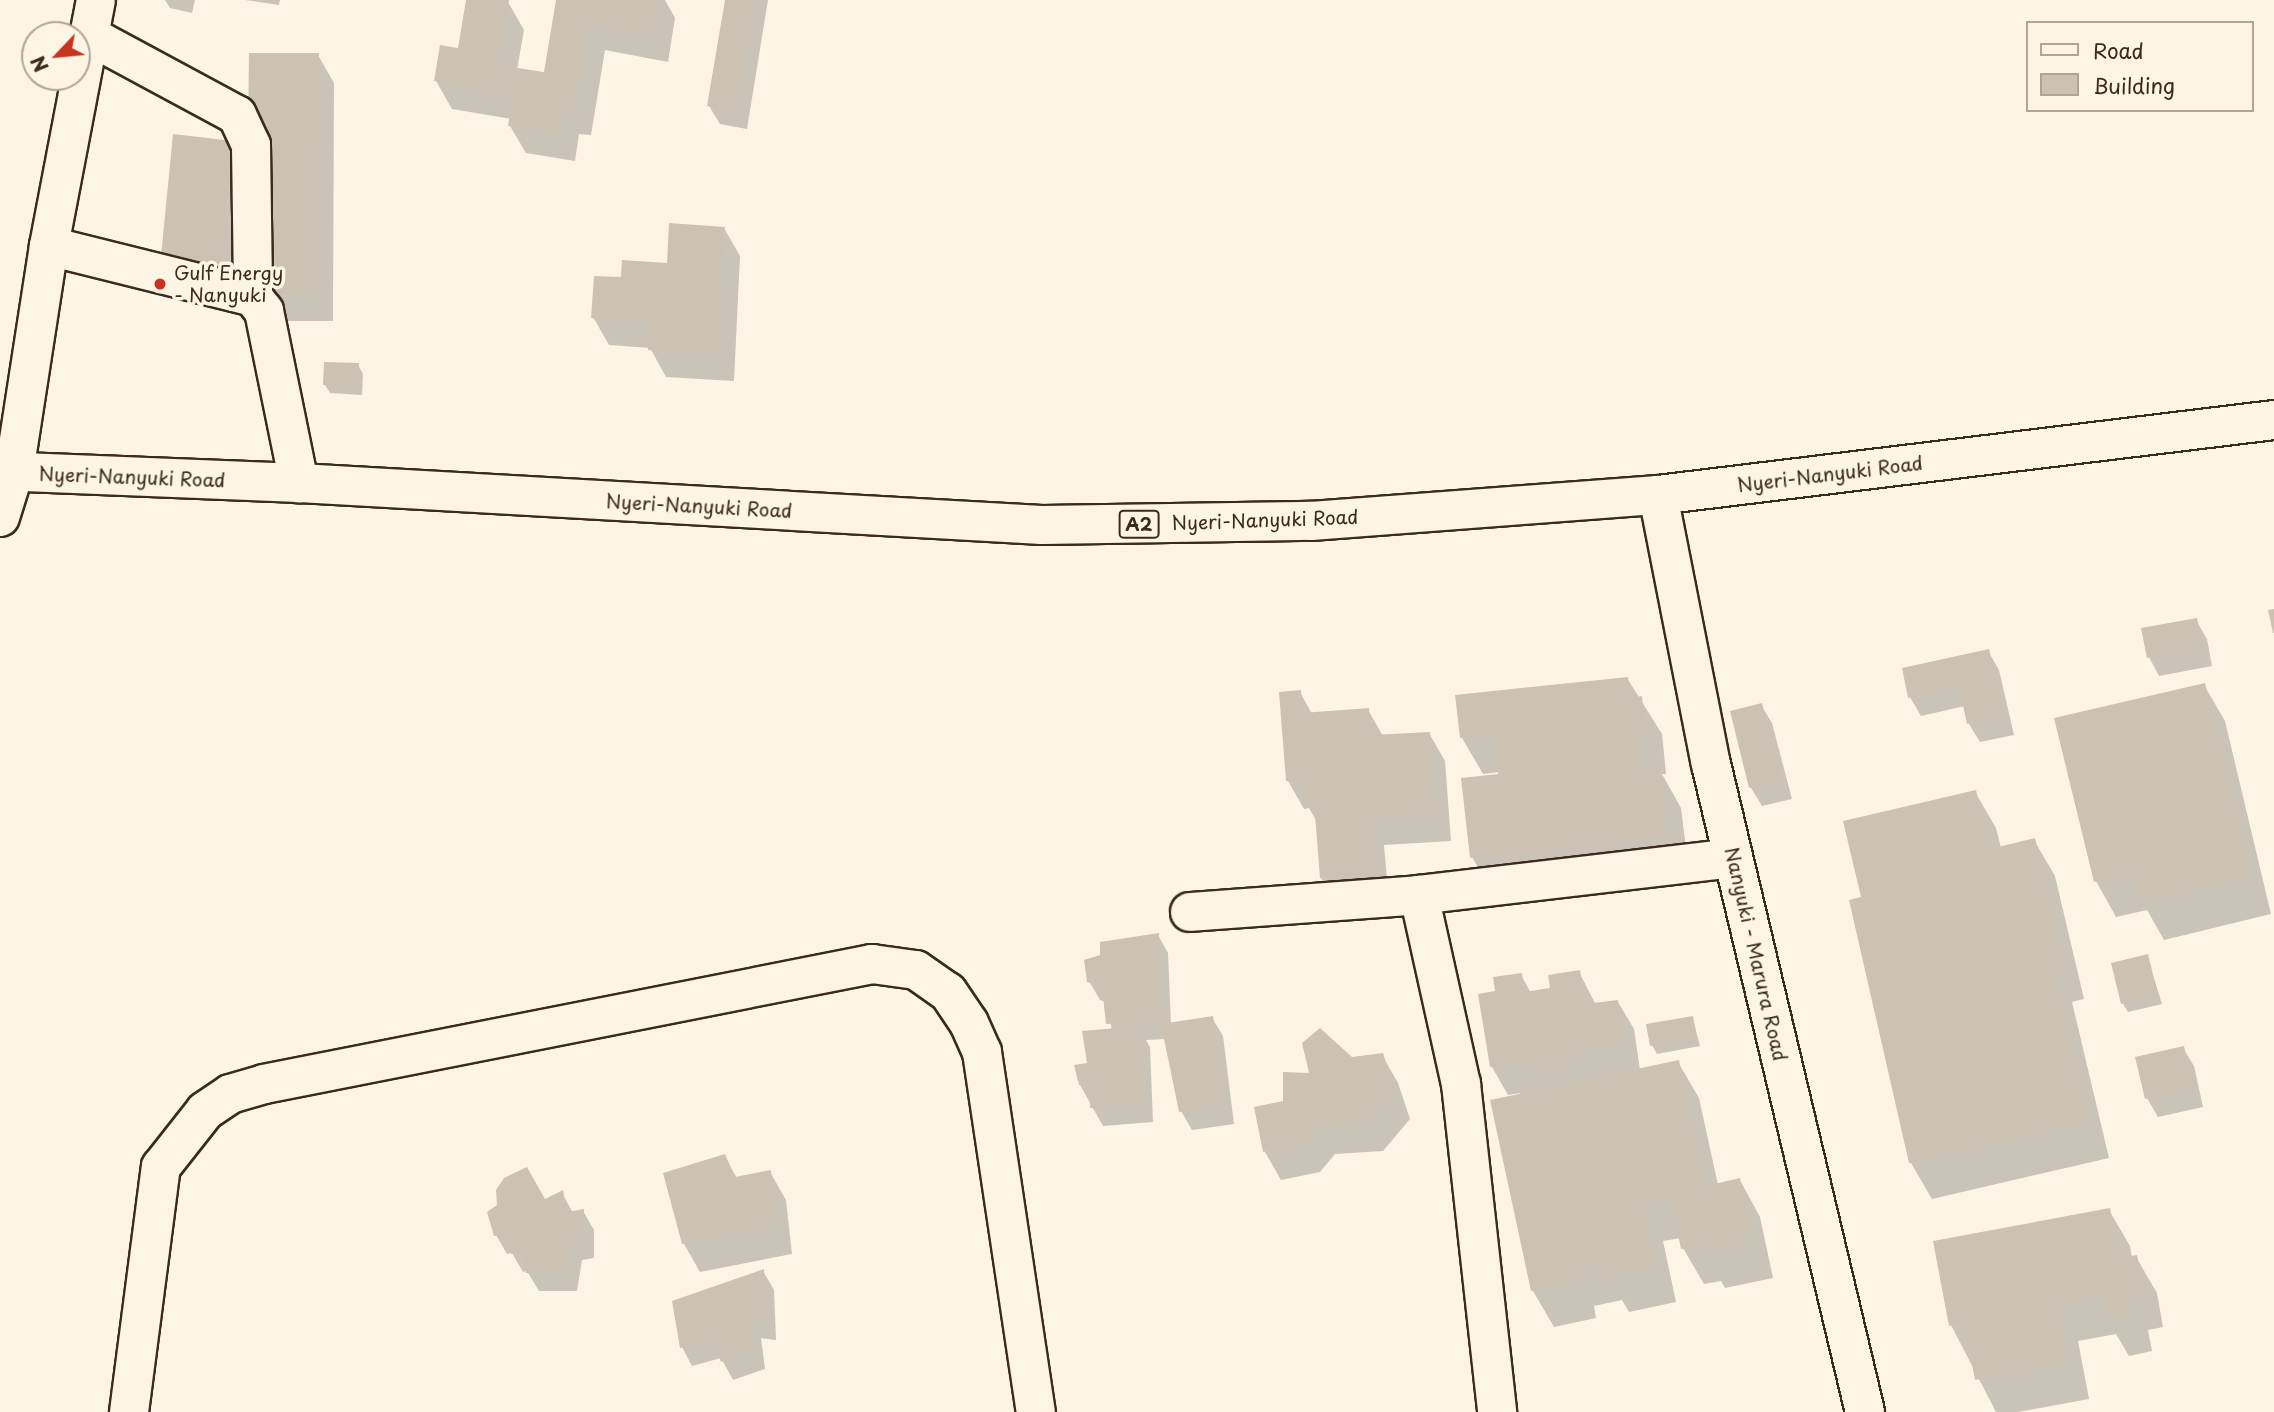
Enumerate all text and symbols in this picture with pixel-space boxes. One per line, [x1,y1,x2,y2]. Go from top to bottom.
north arrow [21,21,91,91]
legend [2025,21,2253,112]
text: Road [2093,34,2144,66]
text: N [23,51,55,77]
text: Building [2093,69,2175,101]
place label: Gulf Energy - Nanyuki [174,262,284,306]
marker: Gulf Energy - Nanyuki [152,276,168,292]
street label: Nyeri-Nanyuki Road [1735,451,1925,497]
street label: Nyeri-Nanyuki Road [37,462,227,492]
street label: Nyeri-Nanyuki Road [604,490,794,522]
street label: Nyeri-Nanyuki Road [1170,505,1360,535]
road number: A2 [1118,510,1160,538]
street label: Nanyuki - Marura Road [1720,844,1792,1064]

